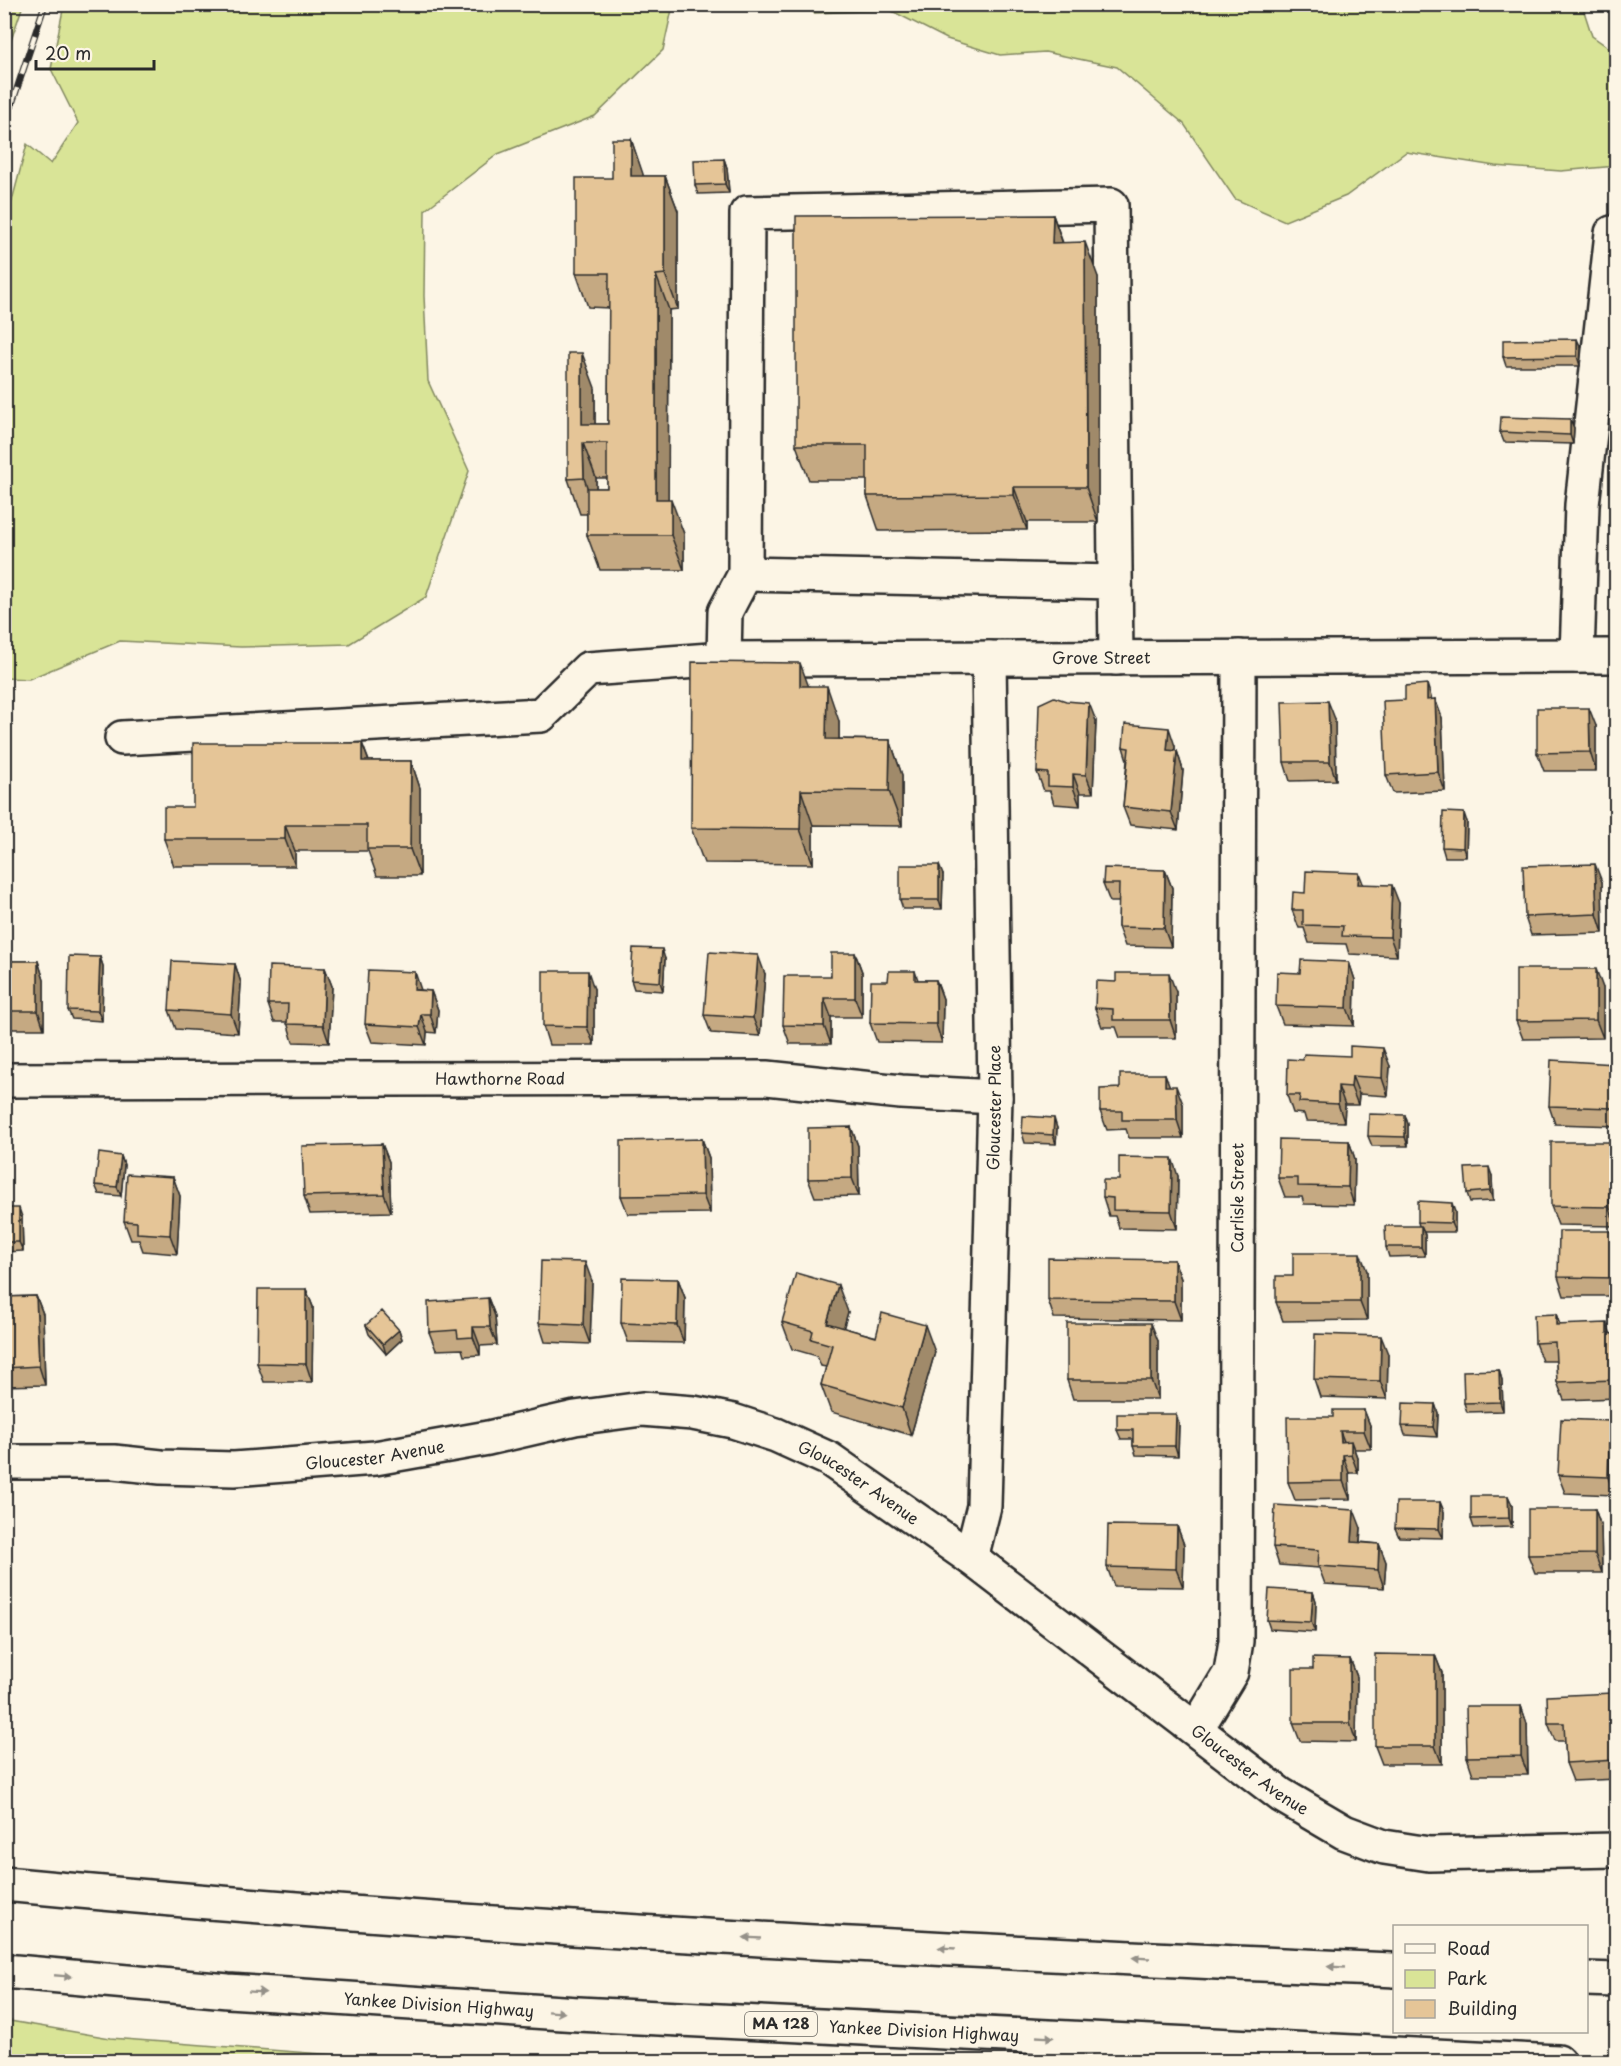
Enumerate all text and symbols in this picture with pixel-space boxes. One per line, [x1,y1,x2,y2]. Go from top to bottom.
scale bar [36,33,154,71]
text: 20 m [45,39,91,66]
street label: Grove Street [1052,645,1151,669]
street label: Gloucester Place [980,1045,1006,1171]
street label: Hawthorne Road [435,1066,565,1090]
street label: Carlisle Street [1224,1142,1249,1253]
street label: Gloucester Avenue [304,1433,447,1474]
street label: Gloucester Avenue [794,1434,925,1530]
street label: Gloucester Avenue [1187,1718,1314,1820]
legend [1393,1925,1588,2033]
one-way arrow [742,1933,761,1942]
text: Road [1447,1934,1491,1961]
one-way arrow [937,1944,956,1953]
one-way arrow [1132,1954,1151,1963]
one-way arrow [1327,1963,1346,1972]
text: Park [1447,1964,1487,1991]
one-way arrow [53,1971,72,1981]
street label: Yankee Division Highway [343,1986,535,2022]
one-way arrow [248,1988,267,1997]
text: Building [1447,1994,1517,2021]
one-way arrow [547,2008,566,2017]
road number: MA 128 [745,2012,817,2036]
street label: Yankee Division Highway [828,2013,1020,2047]
one-way arrow [1035,2032,1054,2041]

